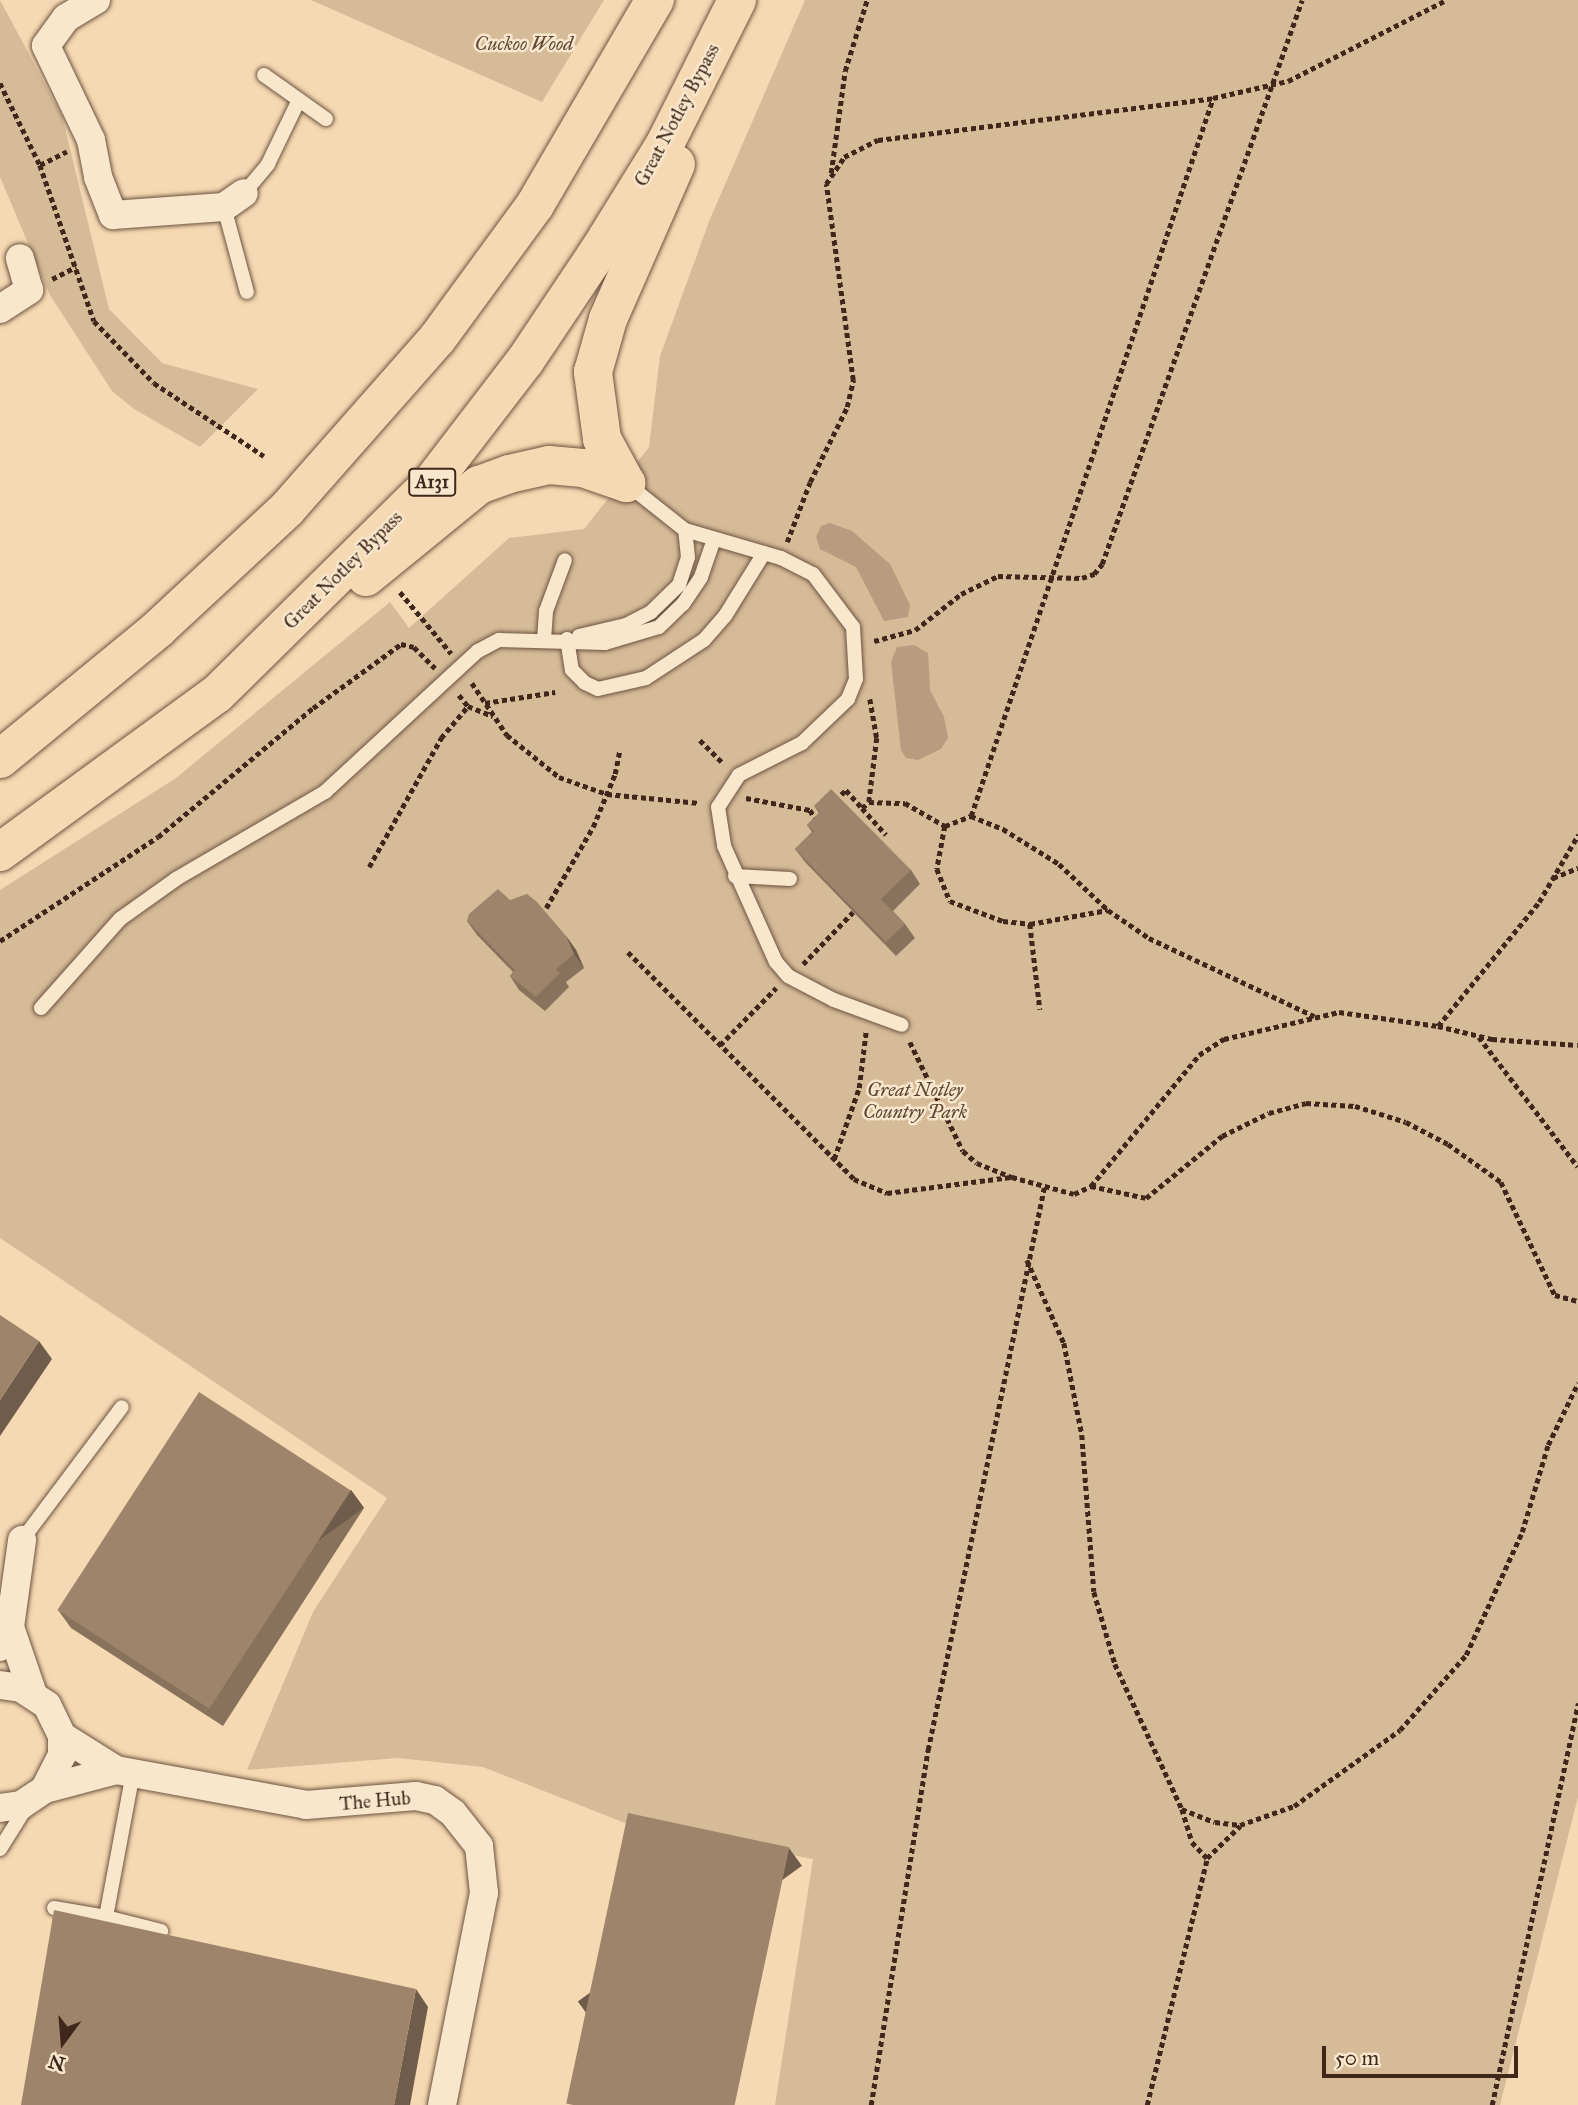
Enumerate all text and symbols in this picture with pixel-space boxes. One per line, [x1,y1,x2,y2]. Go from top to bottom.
park label: Cuckoo Wood [475,33,573,55]
street label: Great Notley Bypass [630,40,724,190]
road number: A131 [408,468,457,496]
street label: Great Notley Bypass [279,506,407,634]
park label: Great Notley Country Park [863,1079,967,1123]
street label: The Hub [339,1787,411,1815]
north arrow [28,2007,98,2077]
scale bar [1326,2032,1522,2076]
text: 50 m [1335,2045,1379,2071]
text: N [46,2049,68,2076]

